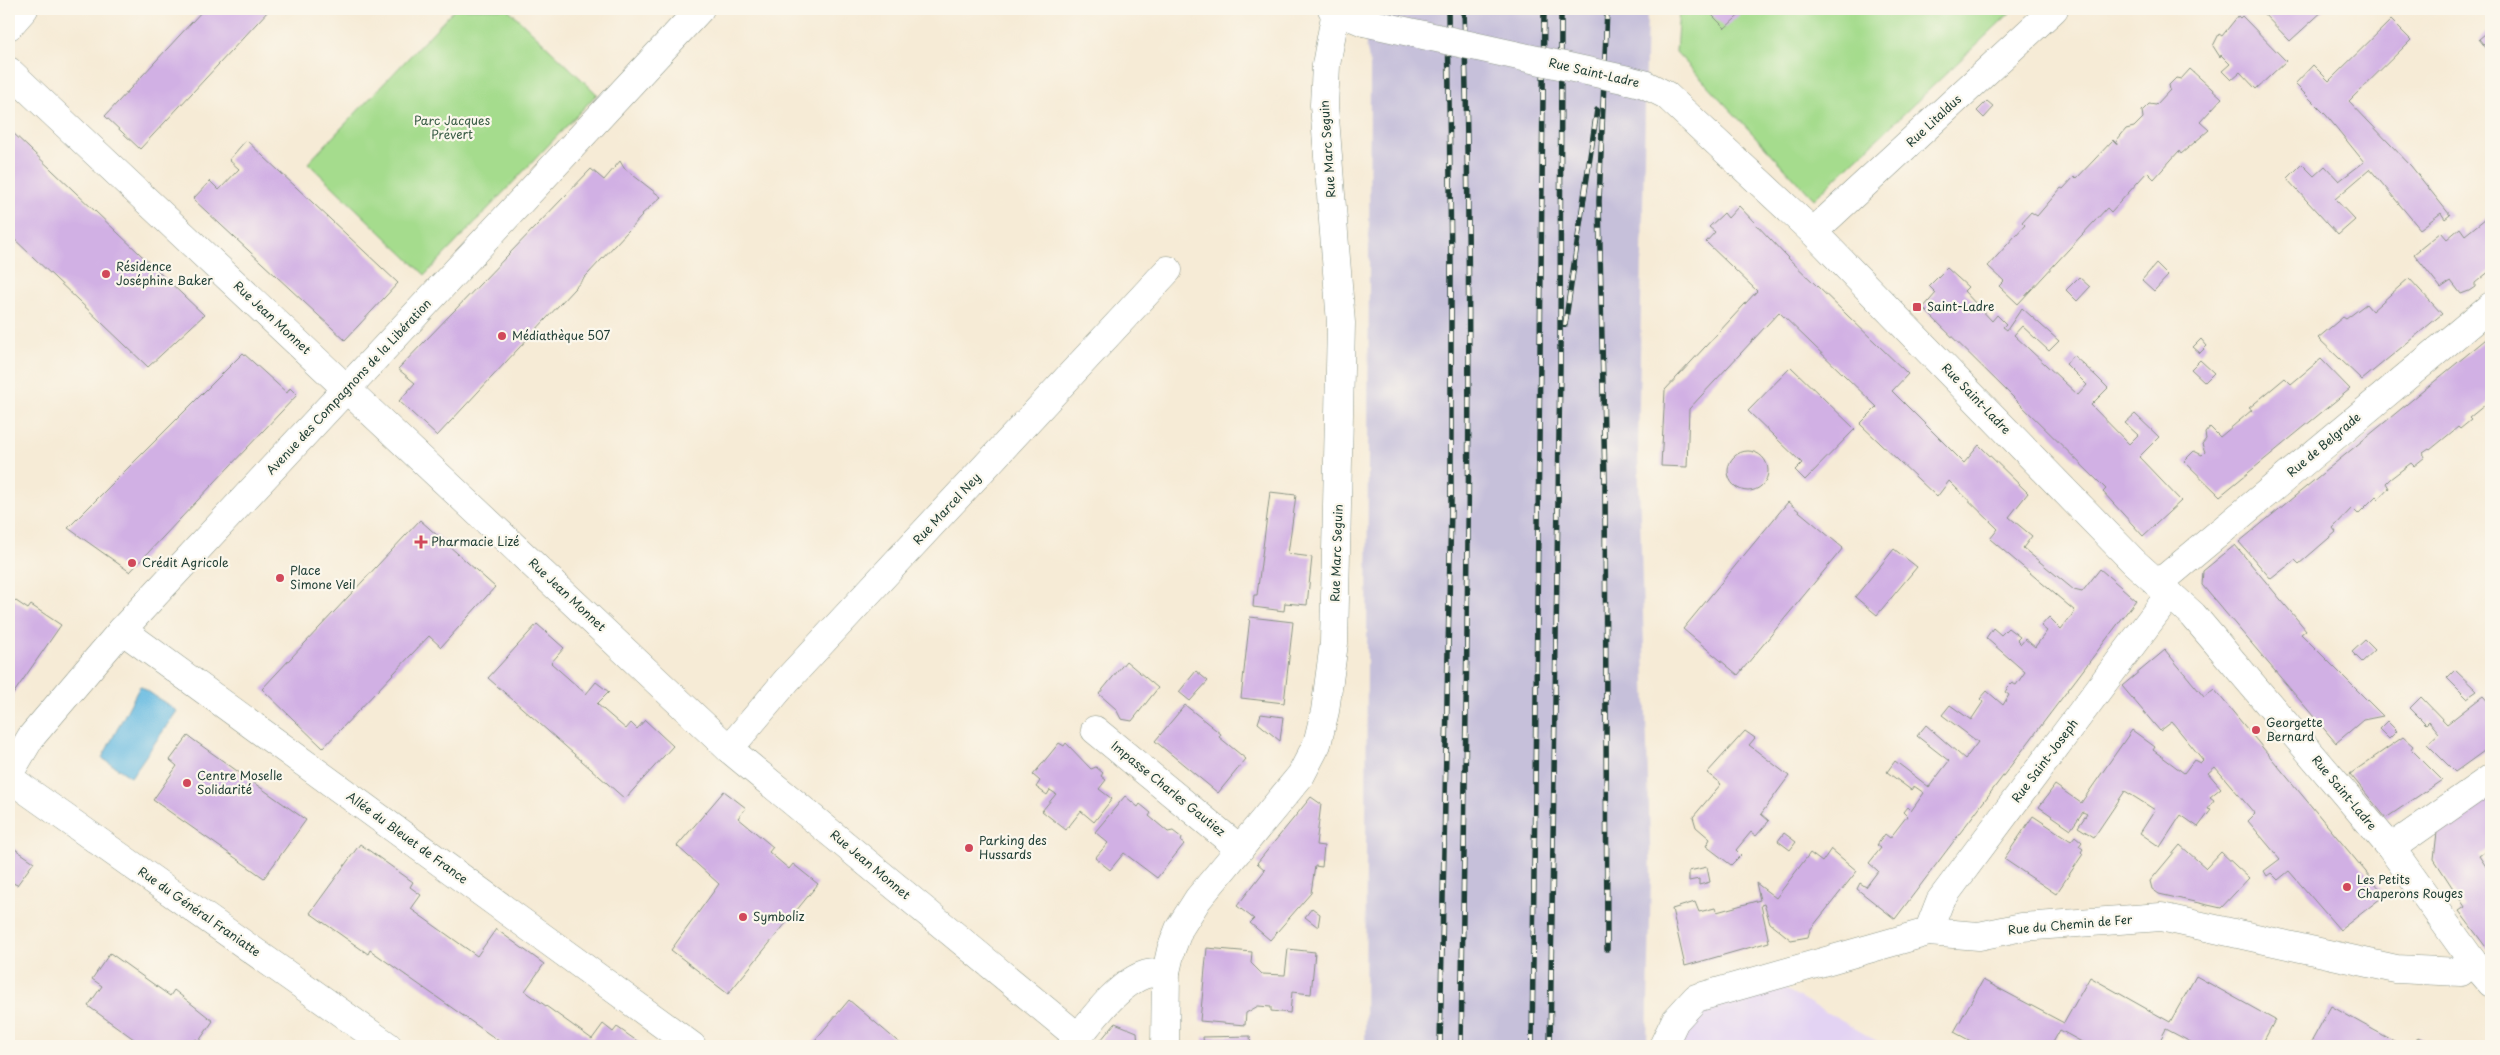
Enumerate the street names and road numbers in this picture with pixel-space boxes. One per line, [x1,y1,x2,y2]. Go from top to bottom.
street label: Rue Saint-Ladre [1547,53,1641,91]
street label: Rue Litaldus [1902,90,1965,151]
street label: Rue Marc Seguin [1315,100,1339,199]
street label: Rue Jean Monnet [230,277,315,358]
street label: Avenue des Compagnons de la Libération [262,294,435,478]
street label: Rue Saint-Ladre [1938,359,2015,438]
street label: Rue de Belgrade [2282,408,2364,481]
street label: Rue Marcel Ney [908,468,984,548]
street label: Rue Marc Seguin [1325,504,1347,602]
street label: Rue Jean Monnet [525,554,610,635]
street label: Rue Saint-Joseph [2007,715,2082,806]
street label: Impasse Charles Gautiez [1108,736,1230,840]
street label: Rue Saint-Ladre [2308,751,2381,834]
street label: Allée du Bleuet de France [343,787,473,888]
street label: Rue Jean Monnet [827,825,915,903]
street label: Rue du Général Franiatte [135,862,265,960]
street label: Rue du Chemin de Fer [2007,910,2133,938]

